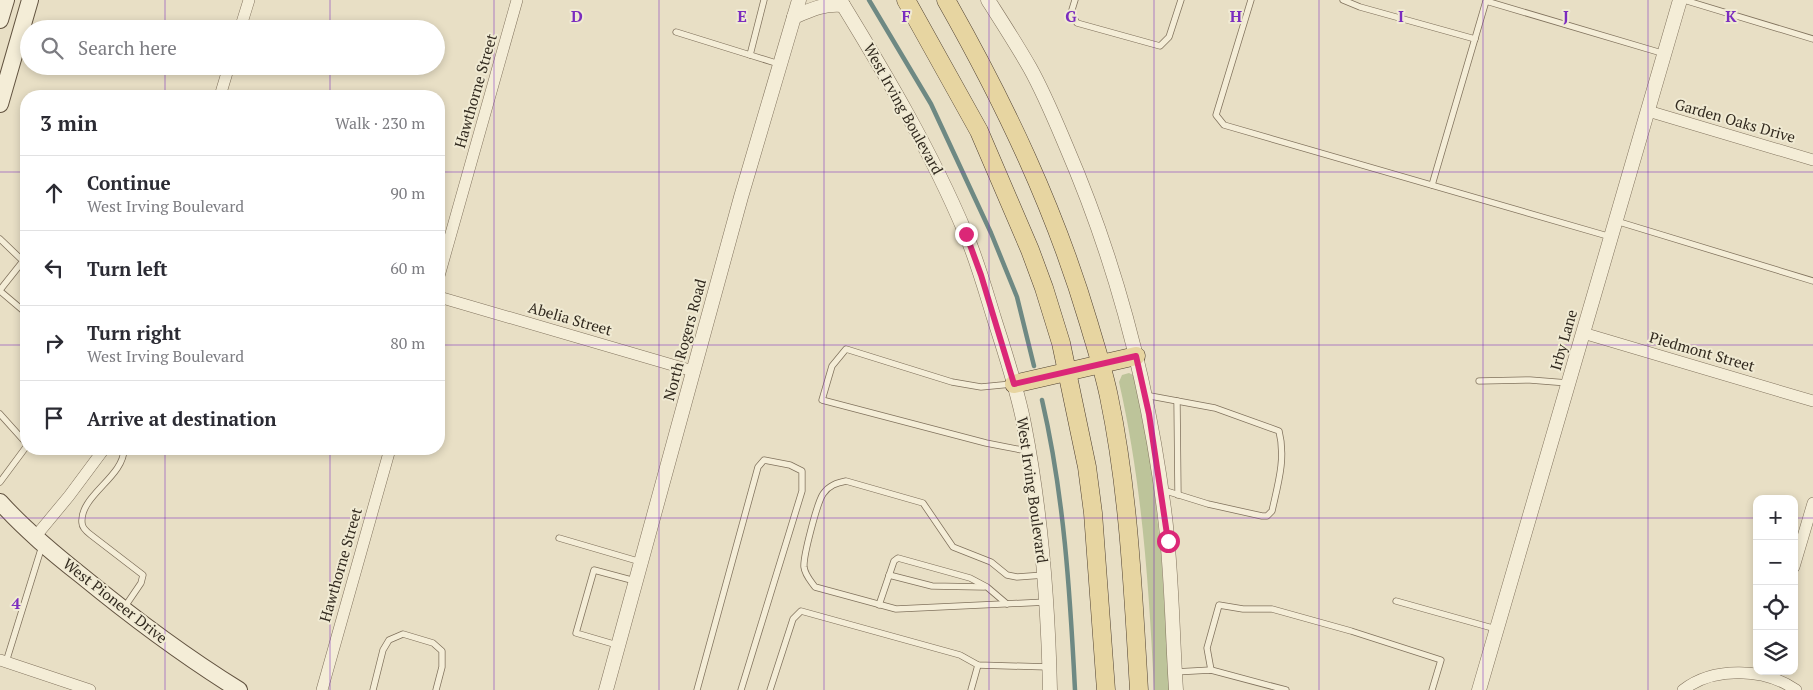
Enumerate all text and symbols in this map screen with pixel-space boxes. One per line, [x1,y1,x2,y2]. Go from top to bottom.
text: D [571,5,583,27]
text: E [737,5,747,27]
text: F [901,5,911,27]
text: G [1065,5,1077,27]
text: H [1230,5,1242,27]
text: I [1398,5,1404,27]
text: J [1563,5,1569,27]
text: K [1725,5,1737,27]
search box [20,20,445,75]
street label: Hawthorne Street [449,31,501,150]
icon: search [38,34,66,62]
text: Search here [78,35,177,60]
street label: West Irving Boulevard [859,39,948,178]
street label: Garden Oaks Drive [1673,93,1798,147]
text: 3 min [40,109,97,137]
text: Walk · 230 m [335,112,425,134]
text: Continue [87,170,171,195]
icon: ahead [40,179,68,207]
text: 90 m [390,182,425,204]
text: West Irving Boulevard [87,195,244,217]
route end [955,223,978,246]
icon: left [40,254,68,282]
text: Turn left [87,256,168,281]
text: 60 m [390,257,425,279]
street label: North Rogers Road [658,277,710,403]
street label: Abelia Street [526,297,615,340]
street label: Irby Lane [1545,307,1581,372]
text: Turn right [87,320,181,345]
street label: Piedmont Street [1647,326,1758,376]
icon: right [40,329,68,357]
text: 80 m [390,332,425,354]
text: West Irving Boulevard [87,345,244,367]
icon: arrive [40,404,68,432]
text: Arrive at destination [87,406,276,431]
street label: West Irving Boulevard [1013,416,1053,564]
map controls [1753,495,1798,675]
button: + [1753,495,1798,540]
street label: Hawthorne Street [314,505,366,624]
route start [1157,530,1180,553]
button: − [1753,540,1798,585]
street label: West Pioneer Drive [59,553,172,647]
button: locate [1753,585,1798,630]
text: 4 [11,592,21,614]
button: layers [1753,630,1798,675]

